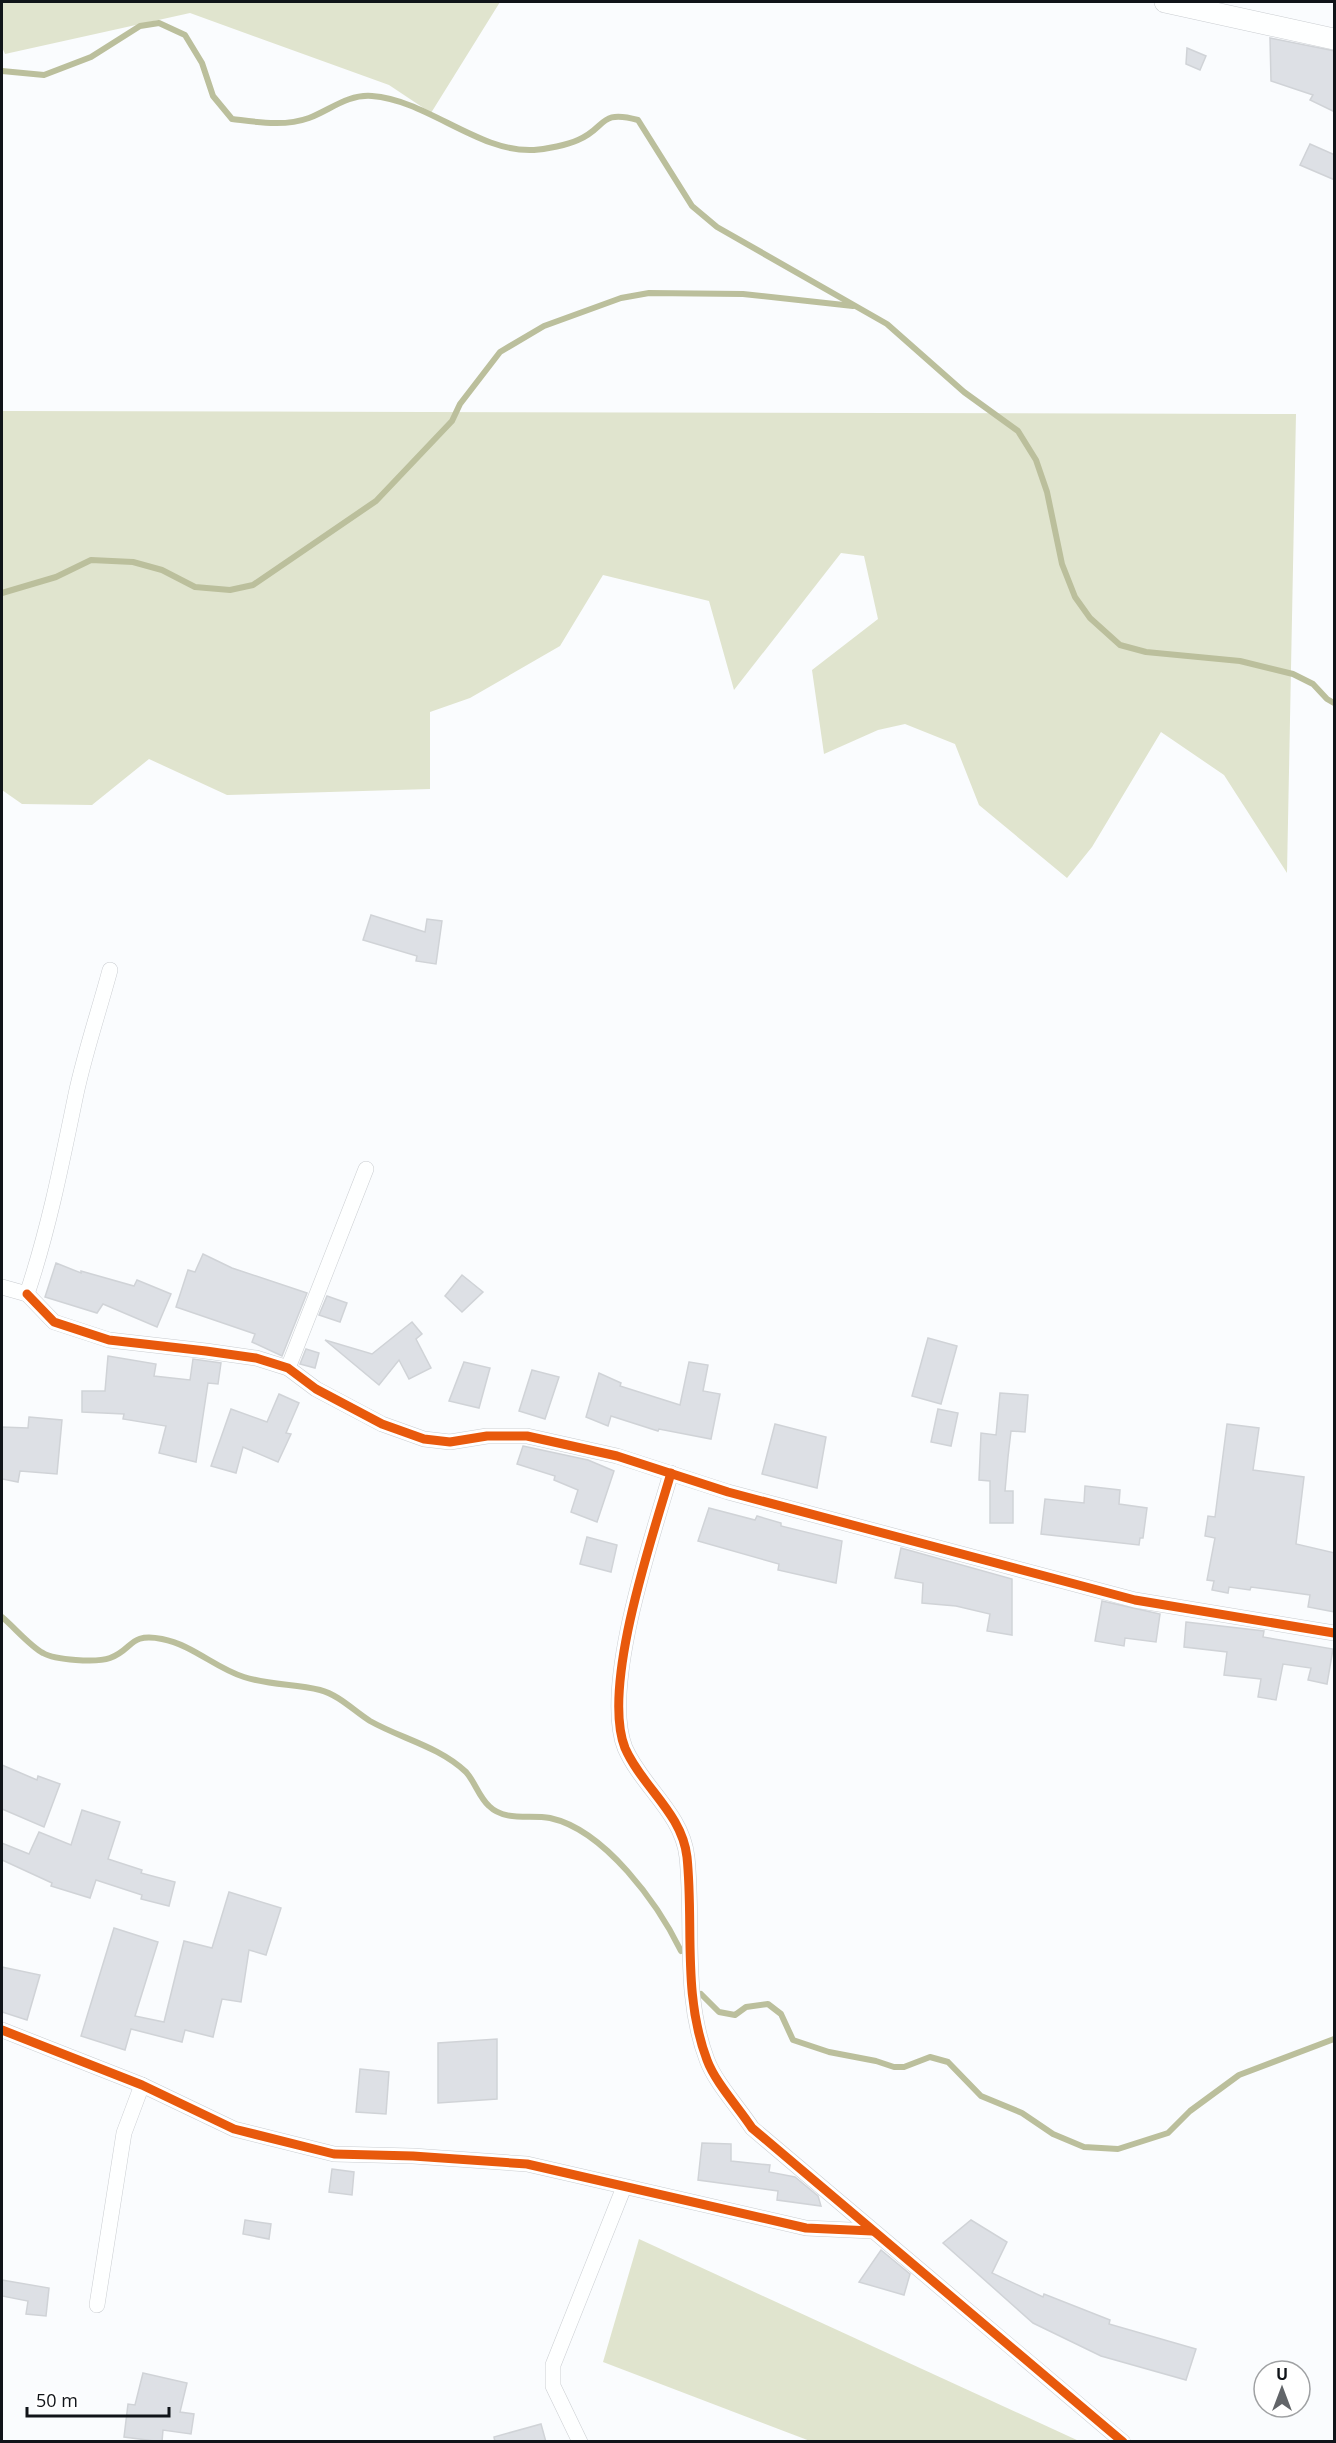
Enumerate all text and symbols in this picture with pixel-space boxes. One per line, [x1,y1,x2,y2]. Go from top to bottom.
north arrow [1252,2359,1312,2419]
text: U [1276,2363,1288,2385]
scale bar [27,2380,170,2418]
text: 50 m [36,2388,78,2412]

